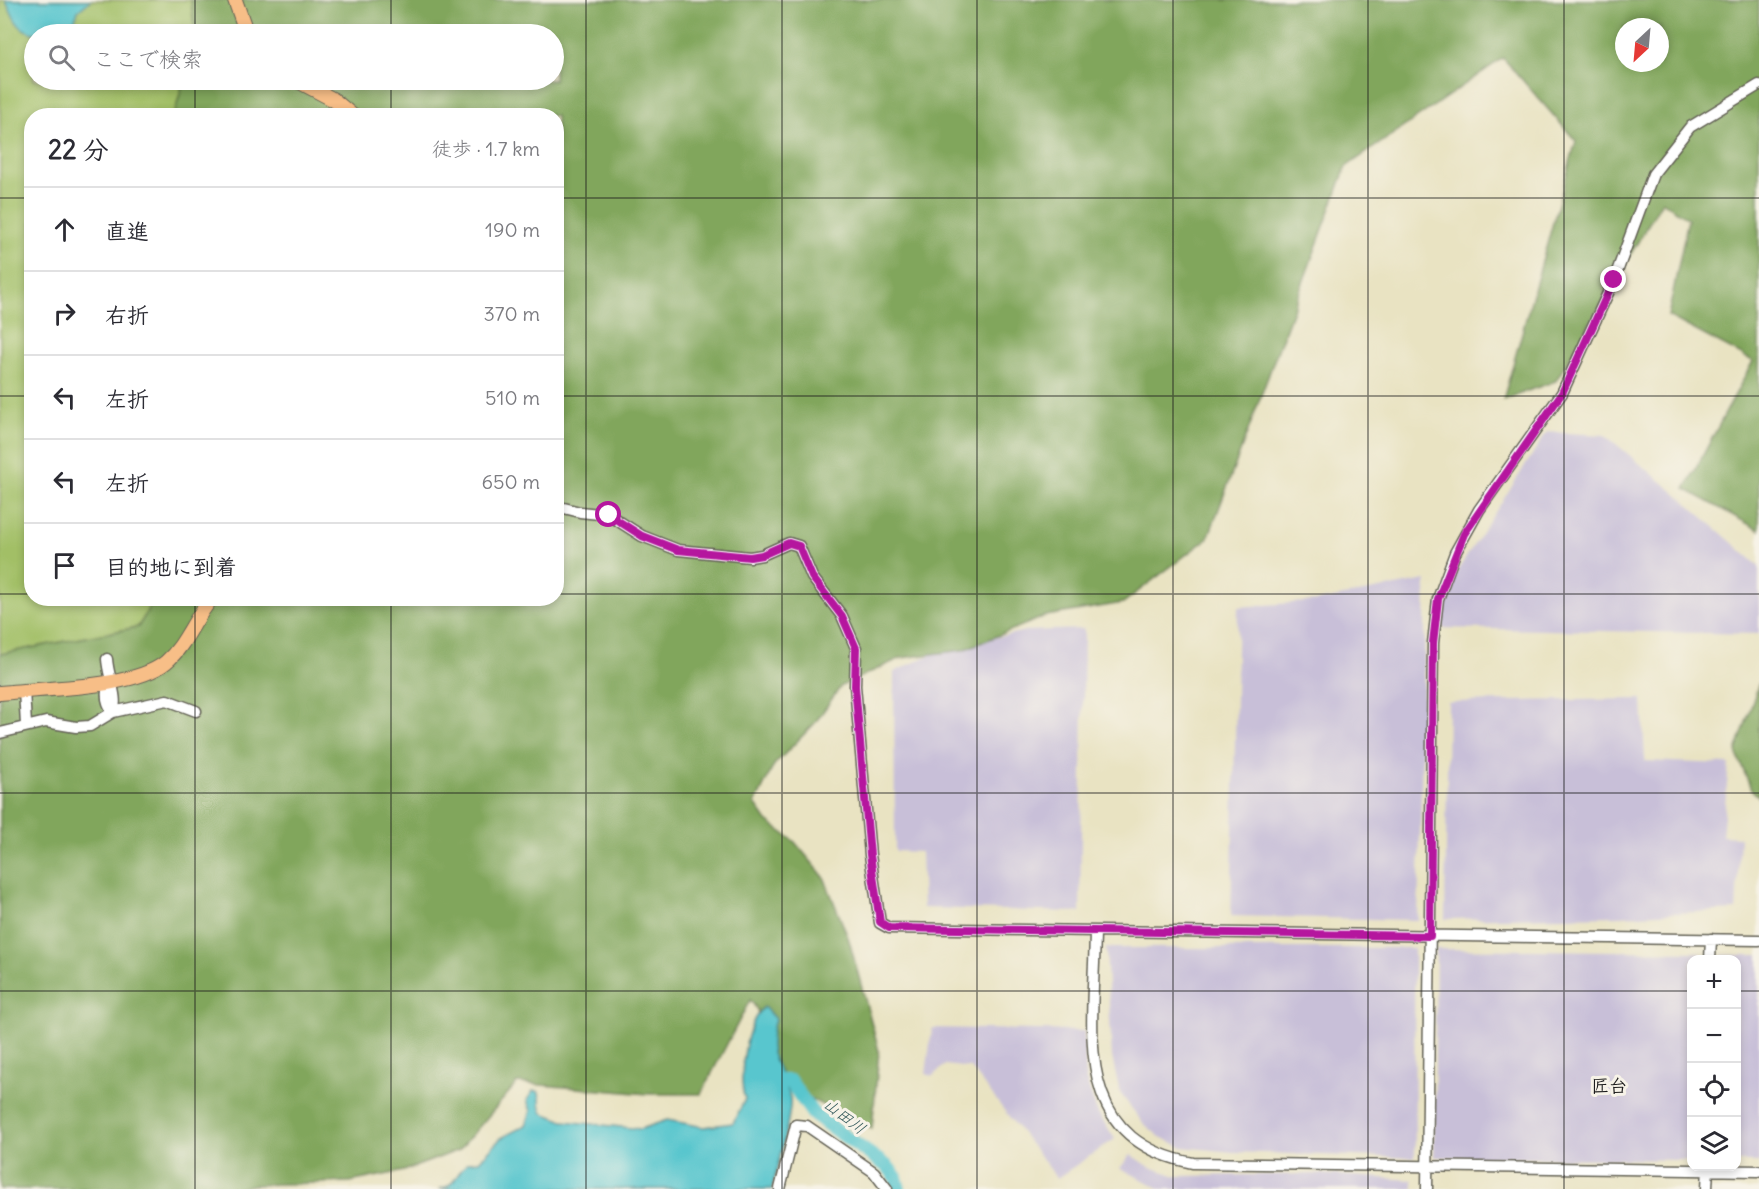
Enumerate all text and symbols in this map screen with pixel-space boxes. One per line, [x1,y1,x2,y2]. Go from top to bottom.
north arrow [1615,18,1669,72]
search box [24,24,564,90]
icon: search [45,41,78,74]
text: ここで検索 [93,45,203,73]
text: 22 分 [48,133,109,166]
text: 徒歩 · 1.7 km [432,136,540,161]
icon: ahead [48,213,81,246]
text: 直進 [105,217,149,245]
text: 190 m [485,217,540,242]
route end [1600,266,1626,292]
icon: right [48,297,81,330]
text: 右折 [105,301,149,329]
text: 370 m [483,301,540,326]
icon: left [48,381,81,414]
text: 左折 [105,385,149,413]
text: 510 m [485,385,540,410]
icon: left [48,465,81,498]
text: 左折 [105,469,149,497]
text: 650 m [482,469,540,494]
route start [595,501,621,527]
icon: arrive [48,549,81,582]
text: 目的地に到着 [105,553,237,581]
map controls [1687,955,1741,1171]
button: + [1687,955,1741,1009]
button: − [1687,1009,1741,1063]
button: locate [1687,1063,1741,1117]
district label: 匠台 [1591,1074,1627,1097]
water label: 山田川 [820,1094,870,1138]
button: layers [1687,1117,1741,1171]

